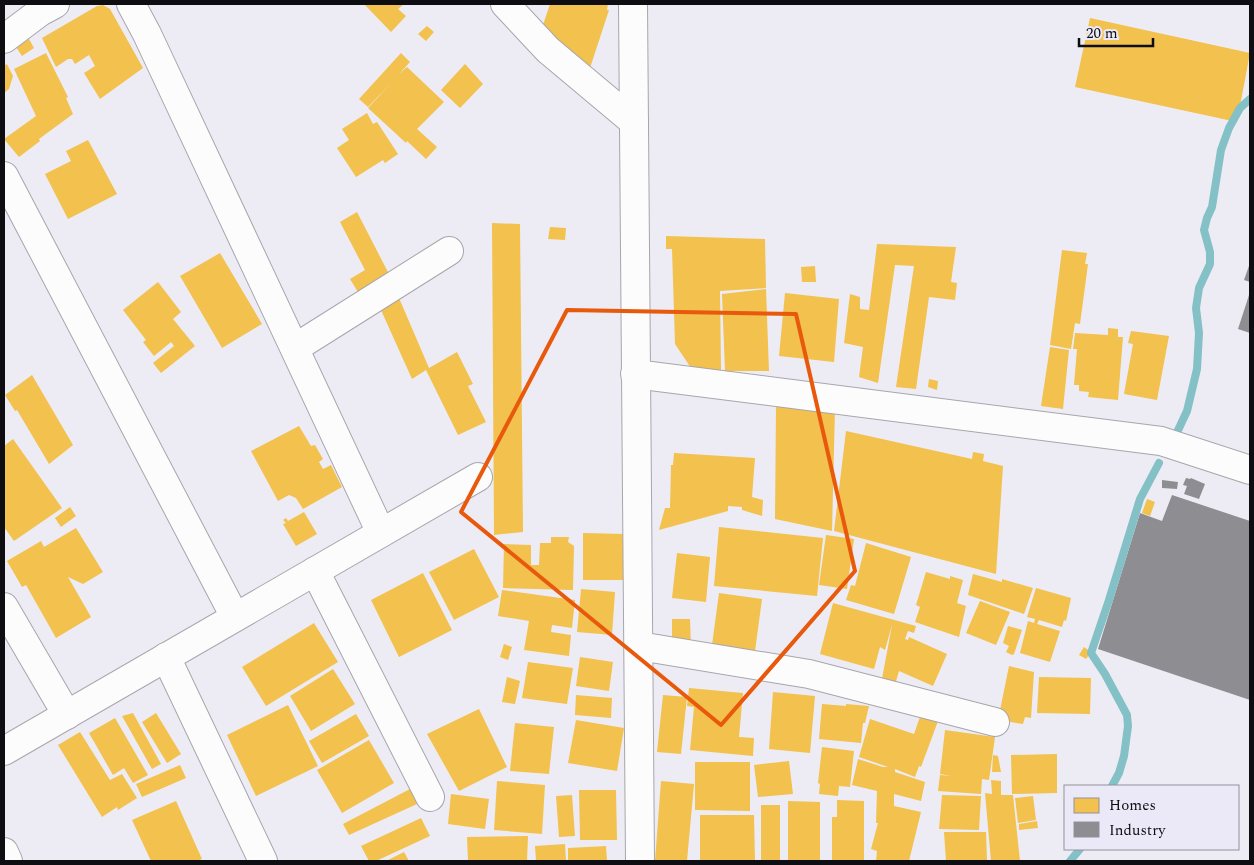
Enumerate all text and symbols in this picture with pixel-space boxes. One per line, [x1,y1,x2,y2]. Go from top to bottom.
scale bar [1079,15,1153,47]
text: 20 m [1086,22,1118,45]
legend [1064,785,1239,850]
text: Homes [1109,794,1156,817]
text: Industry [1109,819,1166,842]

